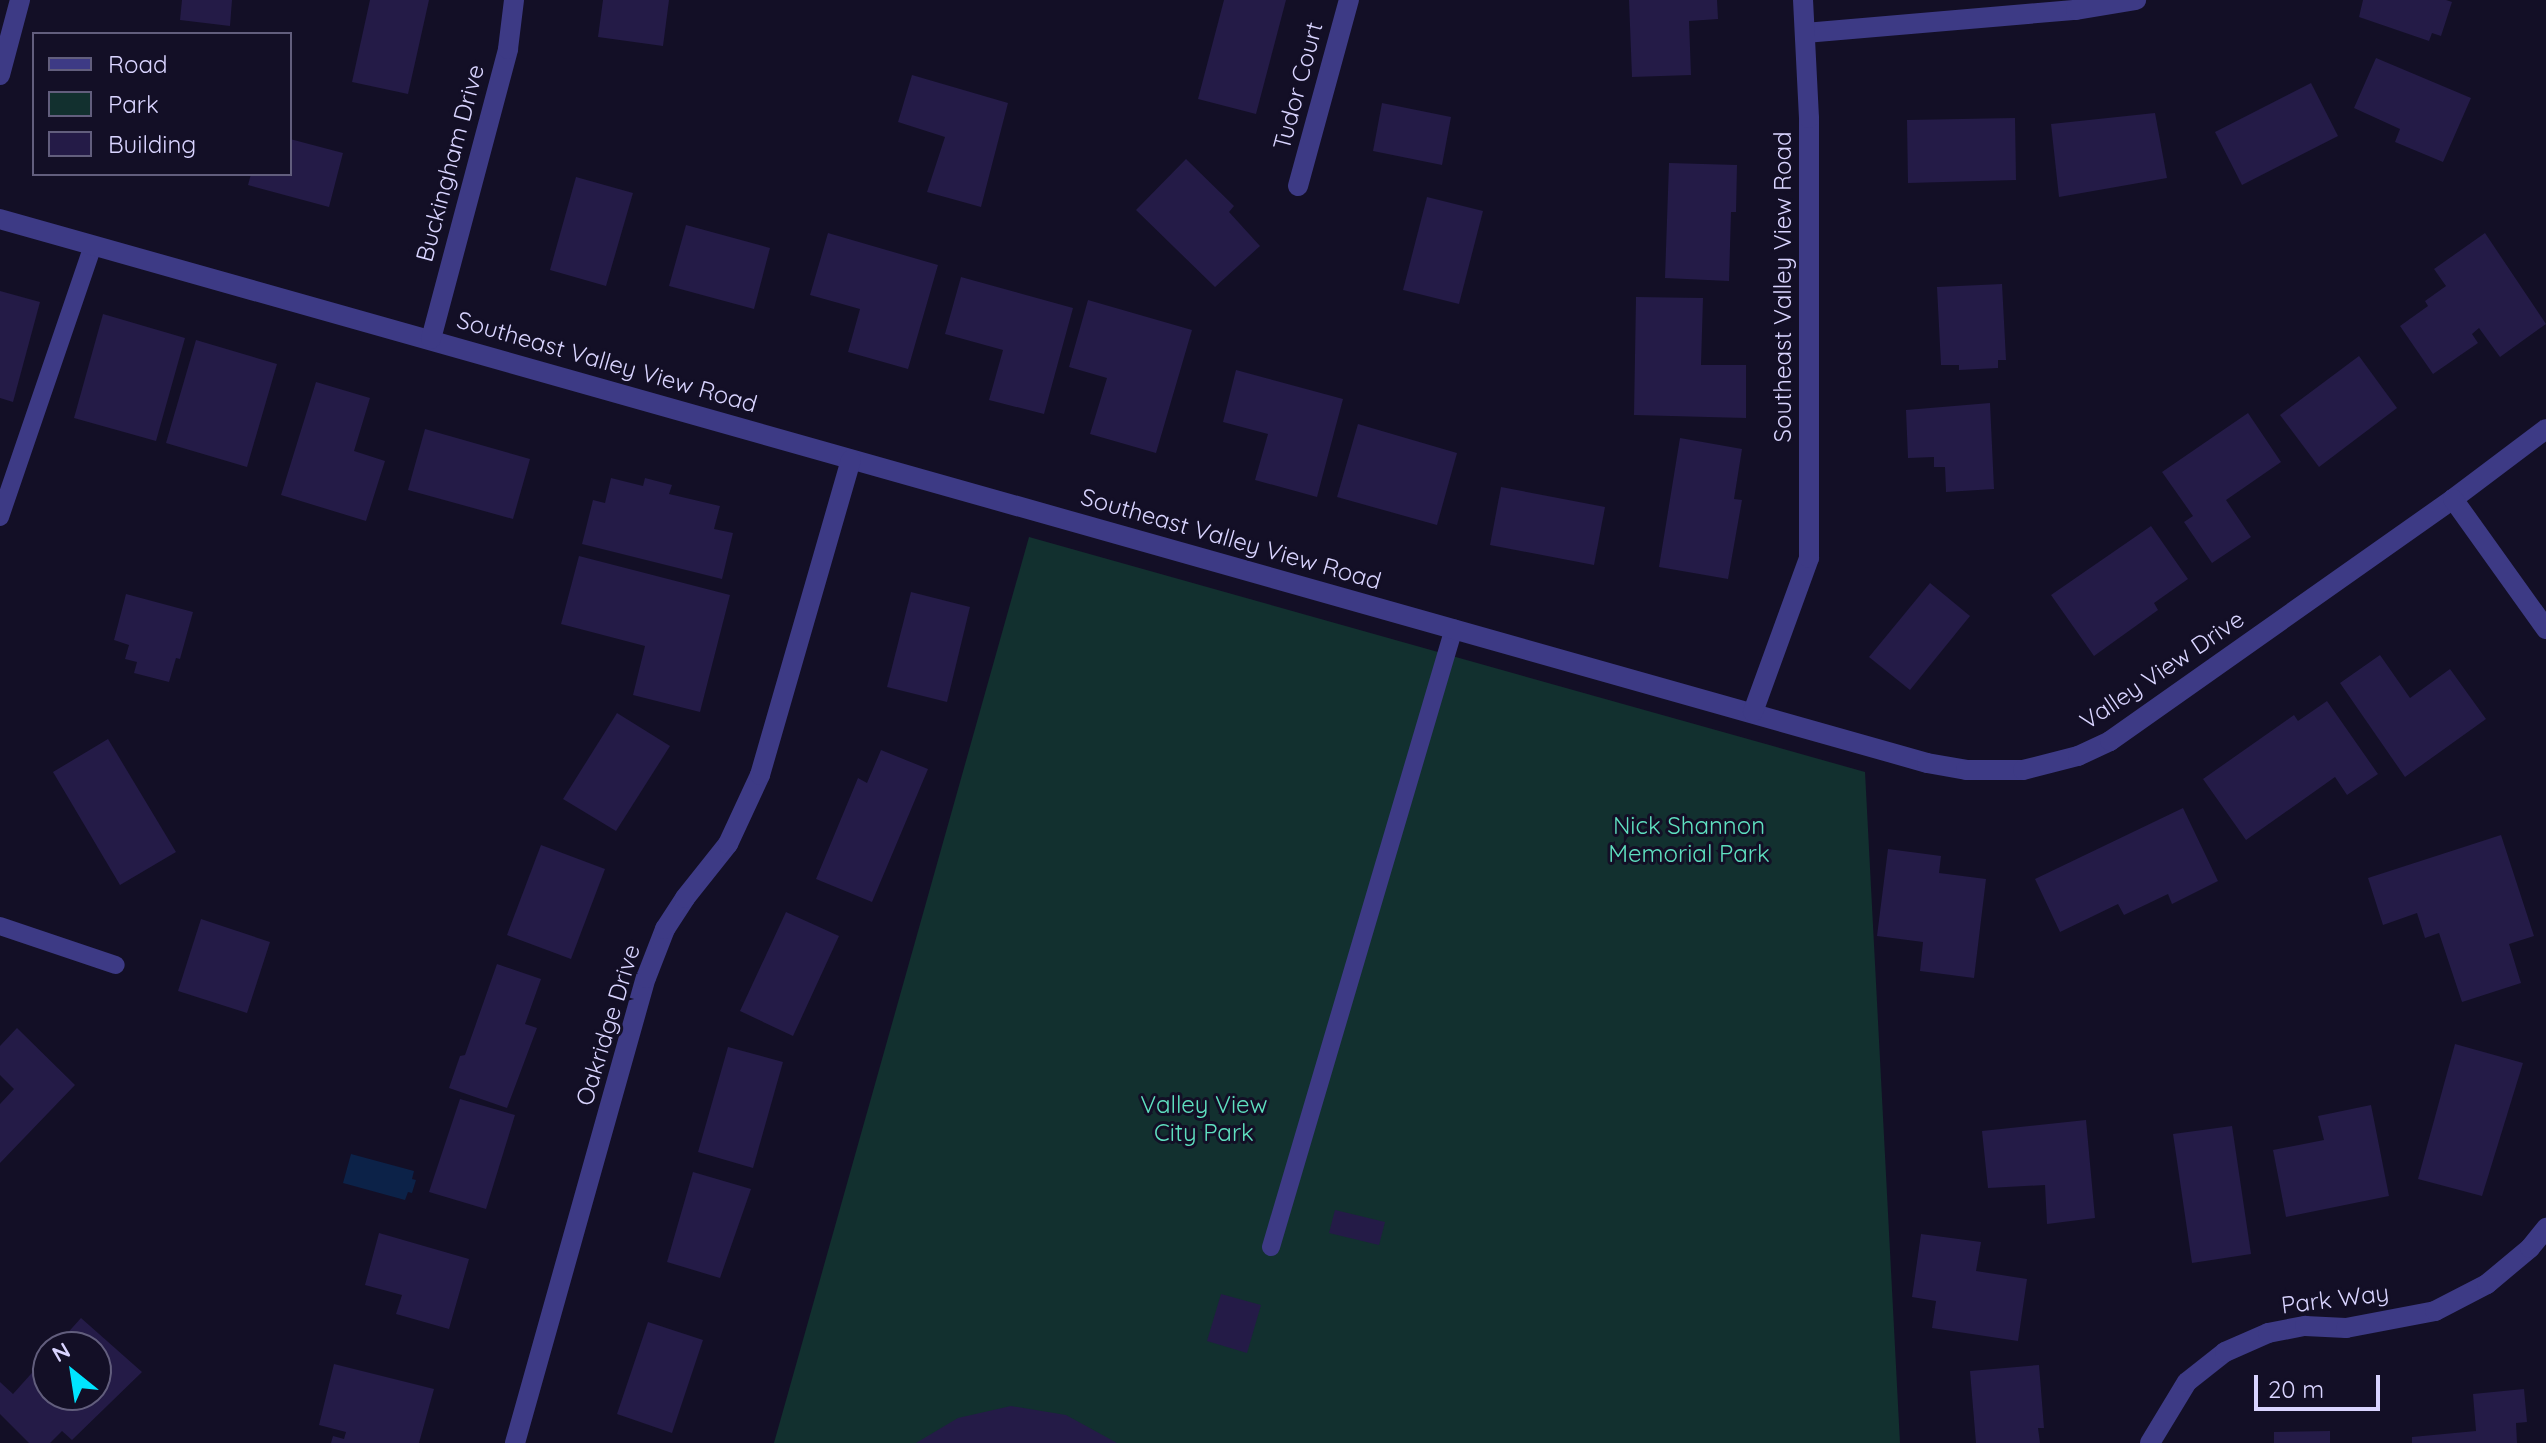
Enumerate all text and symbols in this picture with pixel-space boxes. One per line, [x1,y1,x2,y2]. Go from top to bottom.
street label: Tudor Court [1267,19,1329,153]
legend [32,32,292,176]
text: Road [108,49,168,79]
street label: Buckingham Drive [410,61,490,265]
text: Park [108,89,159,119]
text: Building [108,129,196,159]
street label: Southeast Valley View Road [1769,132,1797,442]
street label: Southeast Valley View Road [454,305,760,419]
street label: Southeast Valley View Road [1078,482,1384,596]
street label: Valley View Drive [2075,604,2249,736]
park label: Nick Shannon Memorial Park [1608,812,1770,868]
street label: Oakridge Drive [570,941,646,1109]
park label: Valley View City Park [1140,1091,1268,1147]
street label: Park Way [2279,1278,2391,1320]
north arrow [32,1331,112,1411]
text: N [47,1336,75,1368]
scale bar [2258,1359,2384,1409]
text: 20 m [2268,1374,2324,1404]

